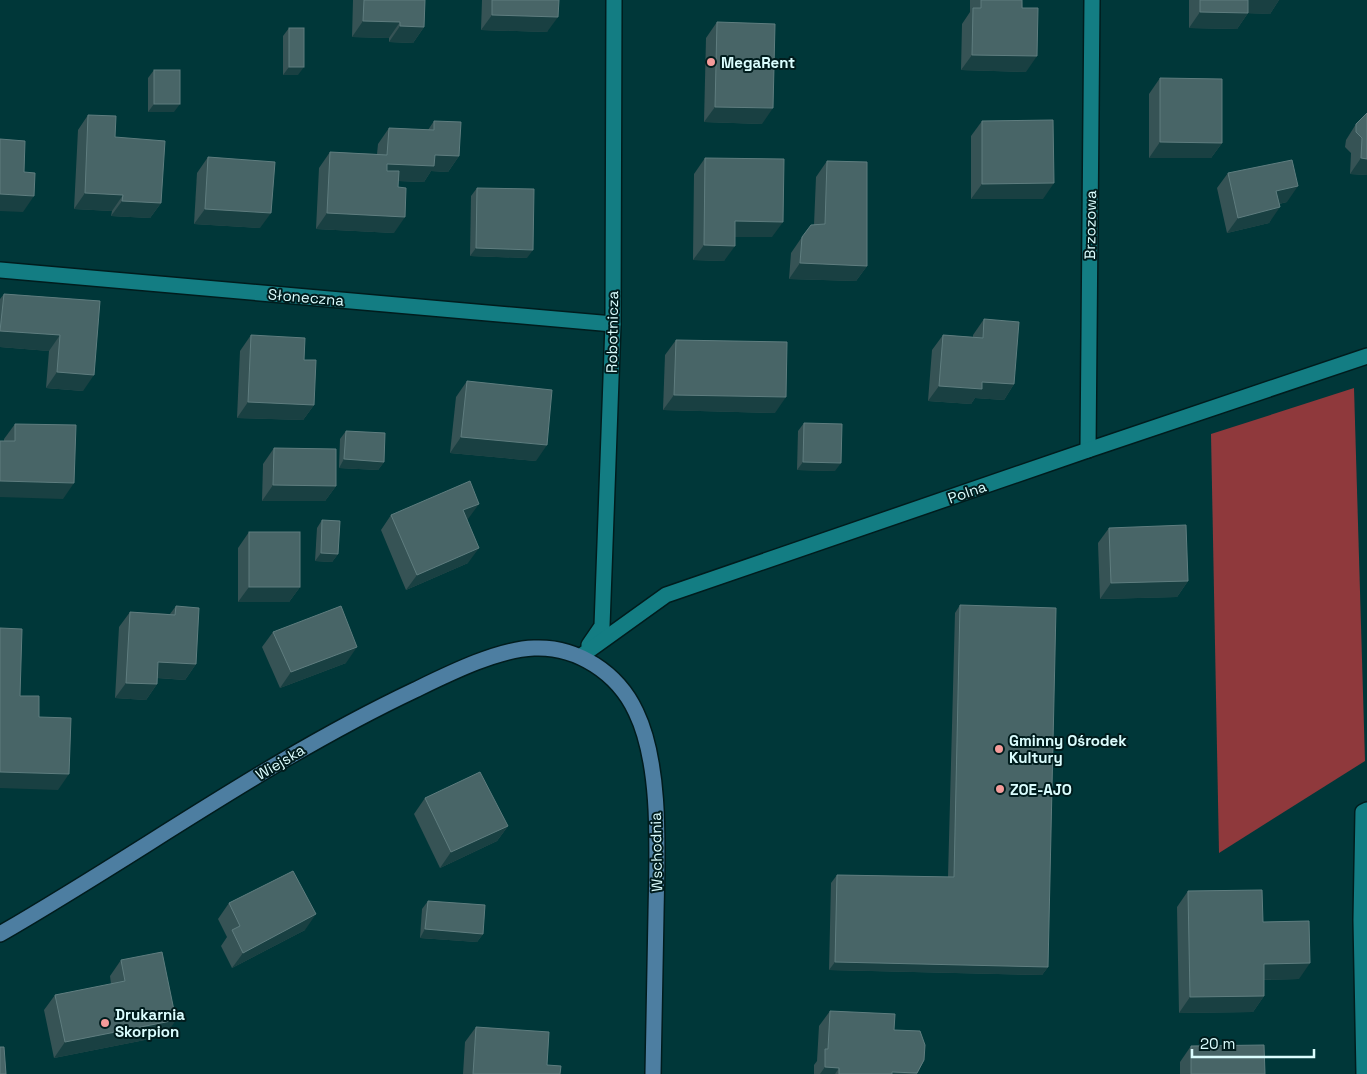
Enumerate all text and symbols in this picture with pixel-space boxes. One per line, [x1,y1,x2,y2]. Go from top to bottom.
place label: MegaRent [721,53,795,72]
marker: MegaRent [705,56,717,68]
street label: Brzozowa [1080,190,1100,260]
street label: Słoneczna [267,284,345,310]
street label: Robotnicza [602,290,622,373]
street label: Polna [945,476,989,507]
place label: Gminny Ośrodek Kultury [1009,731,1127,767]
street label: Wiejska [252,740,308,784]
marker: Gminny Ośrodek Kultury [993,743,1005,755]
place label: ZOE-AJO [1010,780,1072,799]
marker: ZOE-AJO [994,783,1006,795]
street label: Wschodnia [646,812,666,892]
place label: Drukarnia Skorpion [115,1005,185,1041]
marker: Drukarnia Skorpion [99,1017,111,1029]
scale bar [1192,1026,1314,1058]
text: 20 m [1200,1034,1235,1053]

